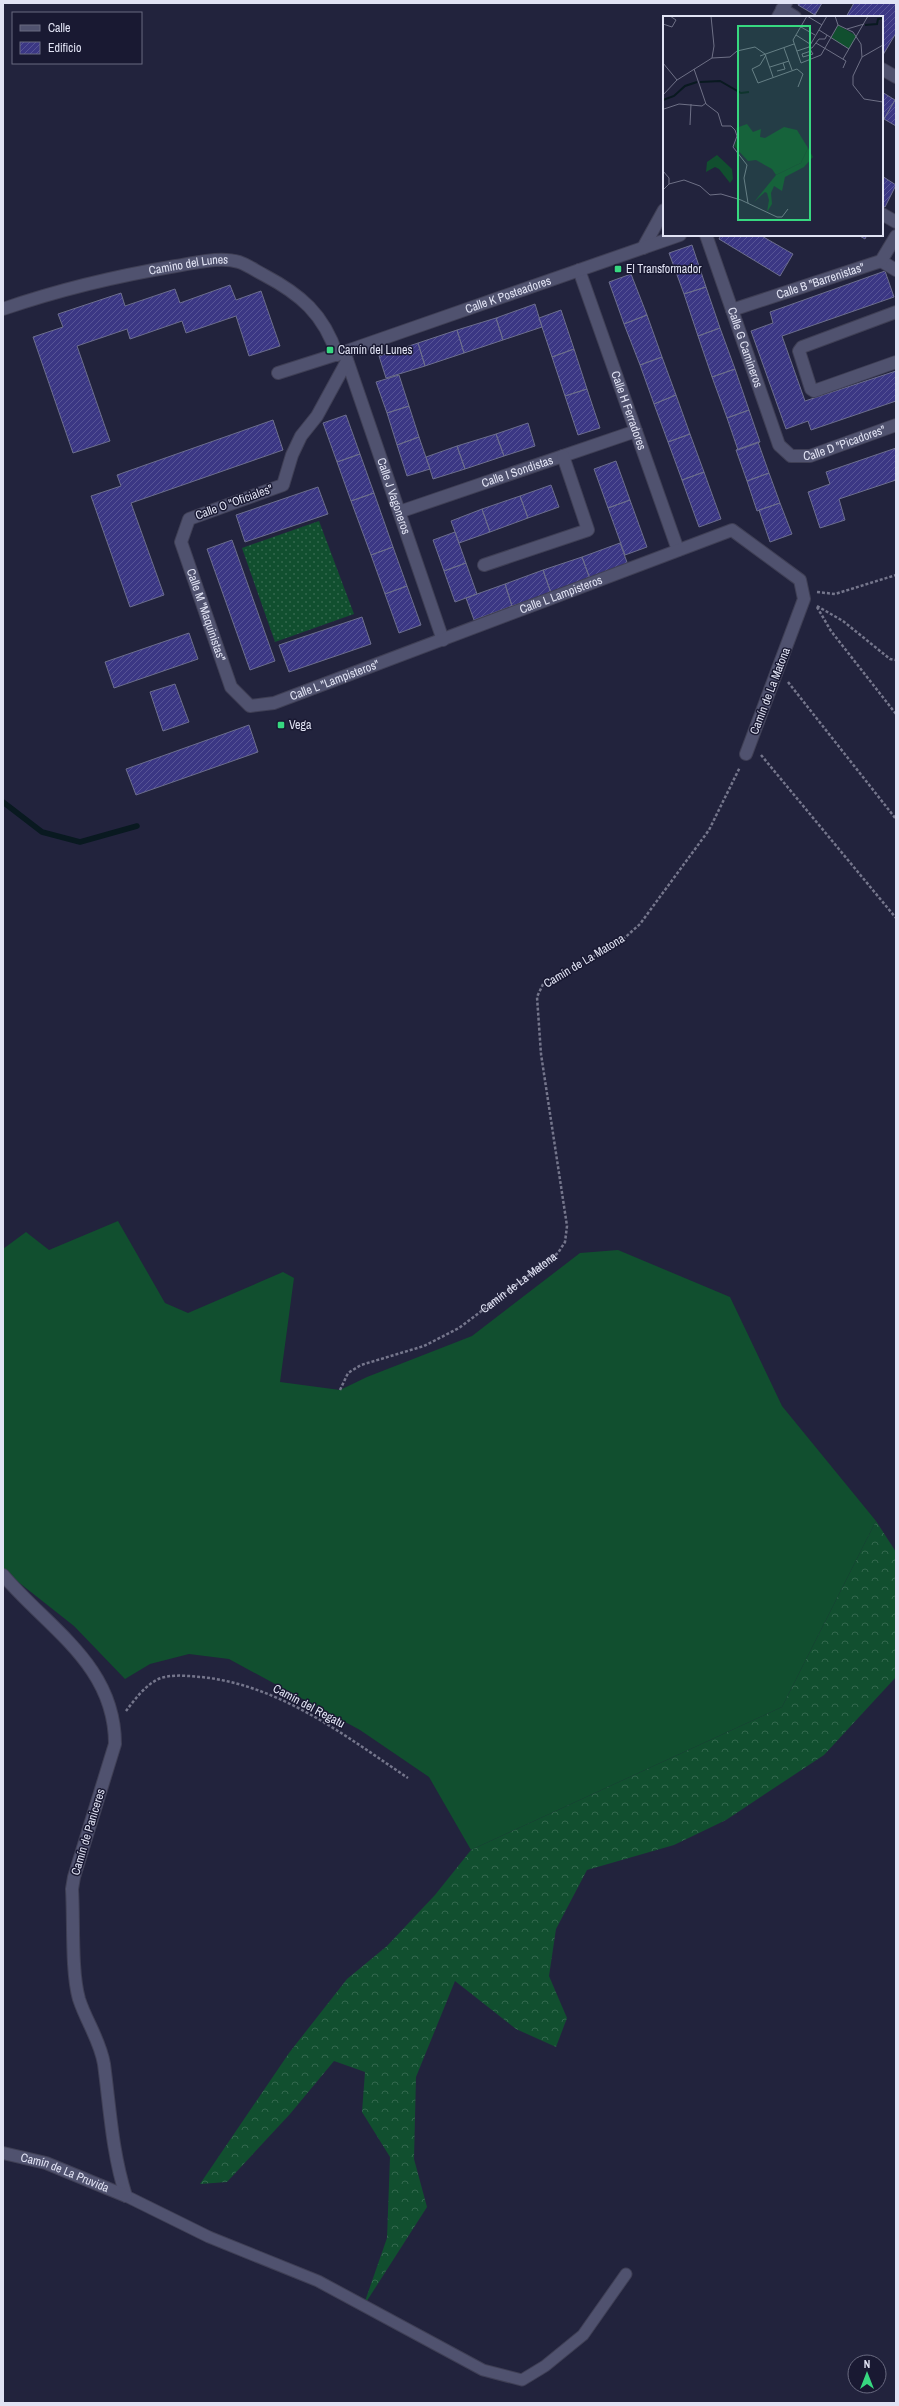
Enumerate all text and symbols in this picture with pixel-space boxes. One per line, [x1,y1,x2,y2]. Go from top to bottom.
legend [12,12,142,64]
inset map [663,16,883,236]
text: Calle [48,20,70,36]
text: Edificio [48,40,81,56]
street label: Camino del Lunes [147,252,229,279]
street label: Calle B "Barrenistas" [774,259,867,303]
place label: El Transformador [626,261,702,277]
marker: El Transformador [613,264,623,274]
street label: Calle K Posteadores [463,273,553,317]
street label: Calle G Camineros [724,305,766,390]
place label: Camín del Lunes [338,342,412,358]
marker: Camín del Lunes [325,345,335,355]
street label: Calle H Ferradores [607,369,650,452]
street label: Calle D "Picadores" [803,421,888,464]
street label: Calle I Sondistas [479,452,555,491]
street label: Calle J Vagoneros [373,456,414,536]
street label: Calle O "Oficiales" [193,480,275,523]
street label: Calle M "Maquinistas" [183,566,230,664]
street label: Calle L Lampisteros [517,572,605,618]
street label: Camín de La Matona [746,645,794,737]
street label: Calle L "Lampisteros" [288,656,382,704]
place label: Vega [289,717,312,733]
marker: Vega [276,720,286,730]
street label: Camín de La Matona [540,930,628,992]
street label: Camín de La Matona [477,1248,561,1317]
street label: Camín del Regatu [270,1680,348,1732]
street label: Camín de Paniceres [67,1787,109,1877]
street label: Camín de La Pruvida [19,2149,112,2196]
north arrow [847,2354,887,2394]
text: N [864,2357,870,2371]

